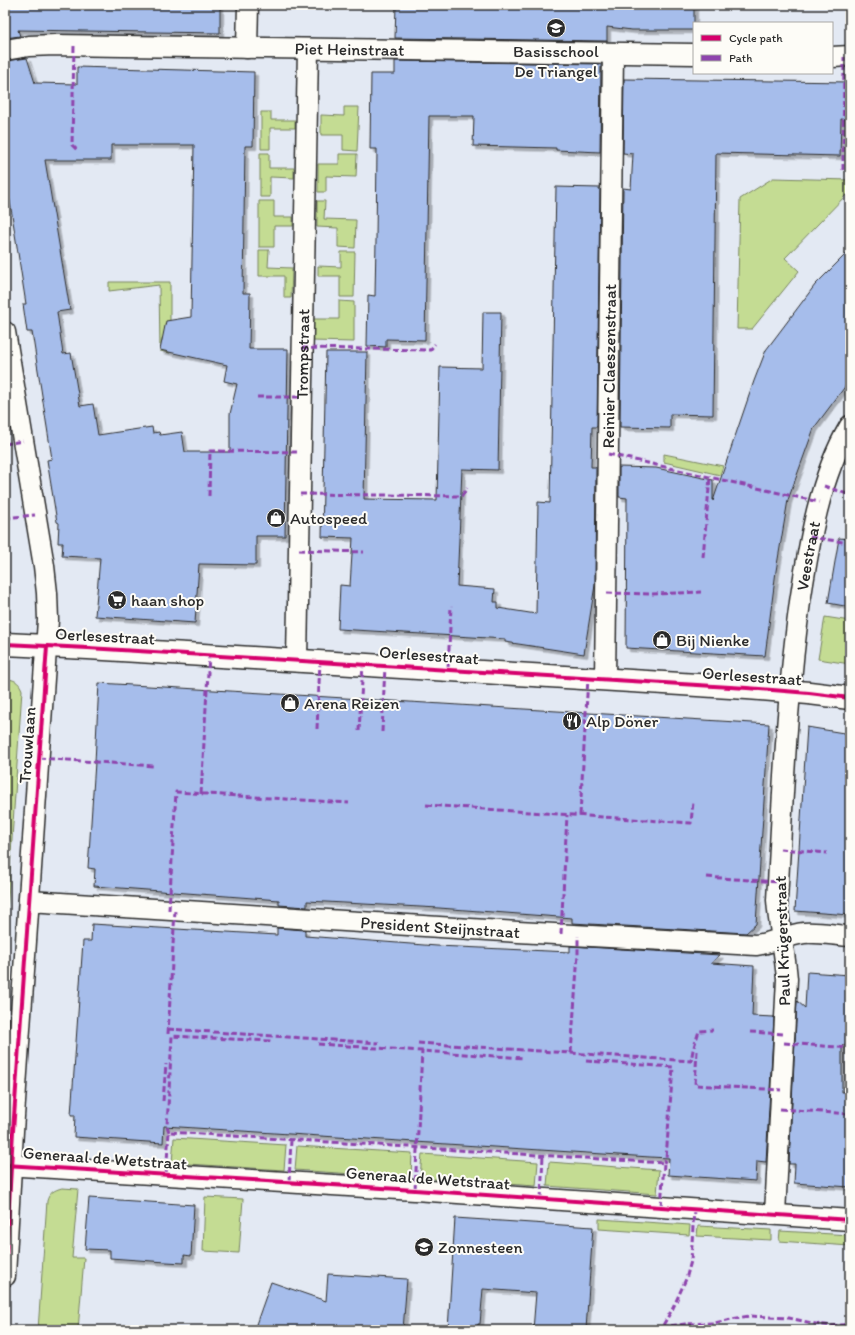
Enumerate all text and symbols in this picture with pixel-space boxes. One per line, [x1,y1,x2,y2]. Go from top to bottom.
school or university icon: Basisschool De Triangel [545,17,567,39]
legend [693,22,833,74]
text: Cycle path [729,31,783,45]
street label: Piet Heinstraat [295,38,405,60]
place label: Basisschool De Triangel [513,41,599,81]
text: Path [729,51,752,65]
street label: Reinier Claeszenstraat [598,284,620,448]
street label: Trompstraat [292,308,313,400]
shop icon: Autospeed [265,507,287,529]
place label: Autospeed [290,508,368,528]
street label: Veestraat [792,519,824,592]
supermarket icon: haan shop [106,589,128,611]
place label: haan shop [131,590,204,610]
street label: Oerlesestraat [55,623,155,649]
shop icon: Bij Nienke [651,629,673,651]
place label: Bij Nienke [676,630,749,650]
street label: Oerlesestraat [378,642,480,668]
street label: Oerlesestraat [701,663,803,689]
shop icon: Arena Reizen [279,692,301,714]
place label: Arena Reizen [304,693,400,713]
street label: Trouwlaan [14,706,40,784]
restaurant icon: Alp Döner [561,710,583,732]
place label: Alp Döner [586,711,659,731]
street label: Paul Krügerstraat [770,875,794,1006]
street label: President Steijnstraat [360,912,521,942]
street label: Generaal de Wetstraat [22,1142,188,1174]
street label: Generaal de Wetstraat [345,1162,511,1194]
school or university icon: Zonnesteen [413,1236,435,1258]
place label: Zonnesteen [438,1237,523,1257]

